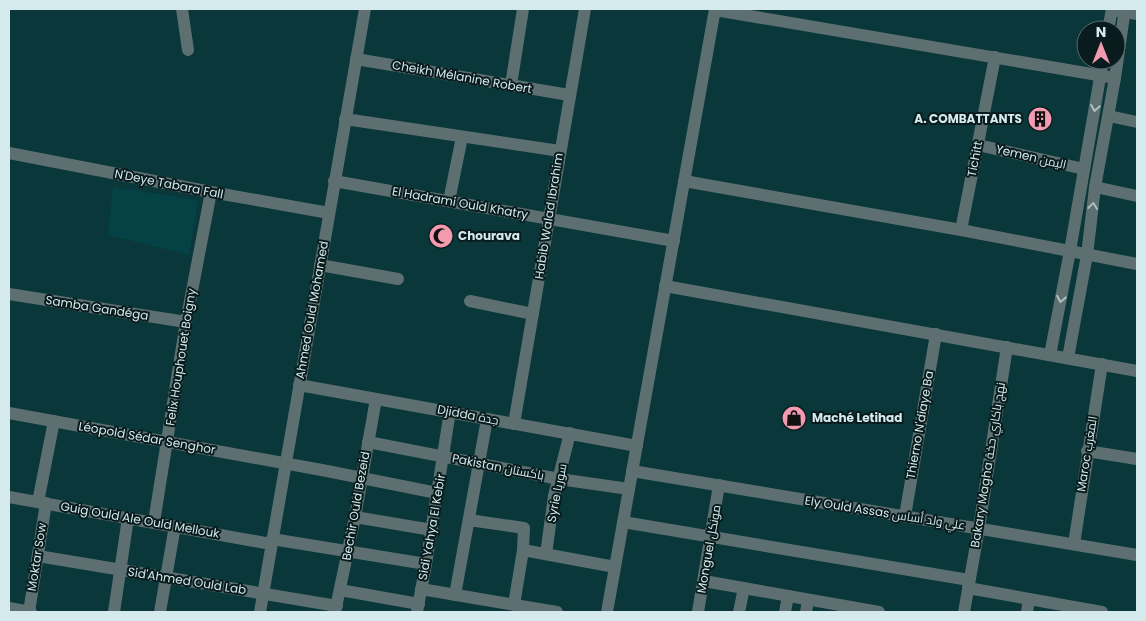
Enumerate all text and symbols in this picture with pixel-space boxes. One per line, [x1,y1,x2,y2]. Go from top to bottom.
north arrow [1076,20,1126,70]
text: N [1096,22,1106,42]
street label: Cheikh Mélanine Robert [391,56,533,97]
one-way arrow [1090,104,1100,112]
building icon: A. COMBATTANTS [1027,106,1053,132]
place label: A. COMBATTANTS [914,110,1022,127]
street label: Tichitt [963,140,986,178]
street label: Yemen اليمن [994,140,1068,173]
street label: Habib Walad Ibrahim [530,152,567,280]
street label: N'Deye Tabara Fall [113,165,225,202]
street label: El Hadrami Ould Khatry [391,182,530,223]
one-way arrow [1087,202,1098,210]
mosque icon: Chourava [428,223,454,249]
place label: Chourava [458,227,520,244]
street label: Ahmed Ould Mohamed [291,240,332,380]
street label: Felix Houphouet Boigny [161,287,200,427]
street label: Samba Gandéga [44,291,150,324]
one-way arrow [1056,295,1067,303]
street label: Thierno N'diaye Ba [902,369,937,481]
street label: Bakary Magha نهج باكاري حخة [966,381,1011,549]
street label: Djidda جدة [436,400,500,429]
shop icon: Maché Letihad [781,405,807,431]
place label: Maché Letihad [812,409,902,426]
street label: Maroc المغرب [1072,415,1101,493]
street label: Léopold Sédar Senghor [77,417,217,458]
street label: Pakistan باكستان [451,449,546,484]
street label: Bechir Ould Bezeid [338,450,373,562]
street label: Syrie سوريا [542,462,571,524]
street label: Sidi Yahya El Kebir [414,472,449,581]
street label: Ely Ould Assas علي ولد أساس [803,491,967,536]
street label: Guig Ould Ale Ould Mellouk [59,497,222,542]
street label: Monguel مونكل [692,503,725,594]
street label: Moktar Sow [23,521,50,592]
street label: Sid'Ahmed Ould Lab [127,563,248,598]

